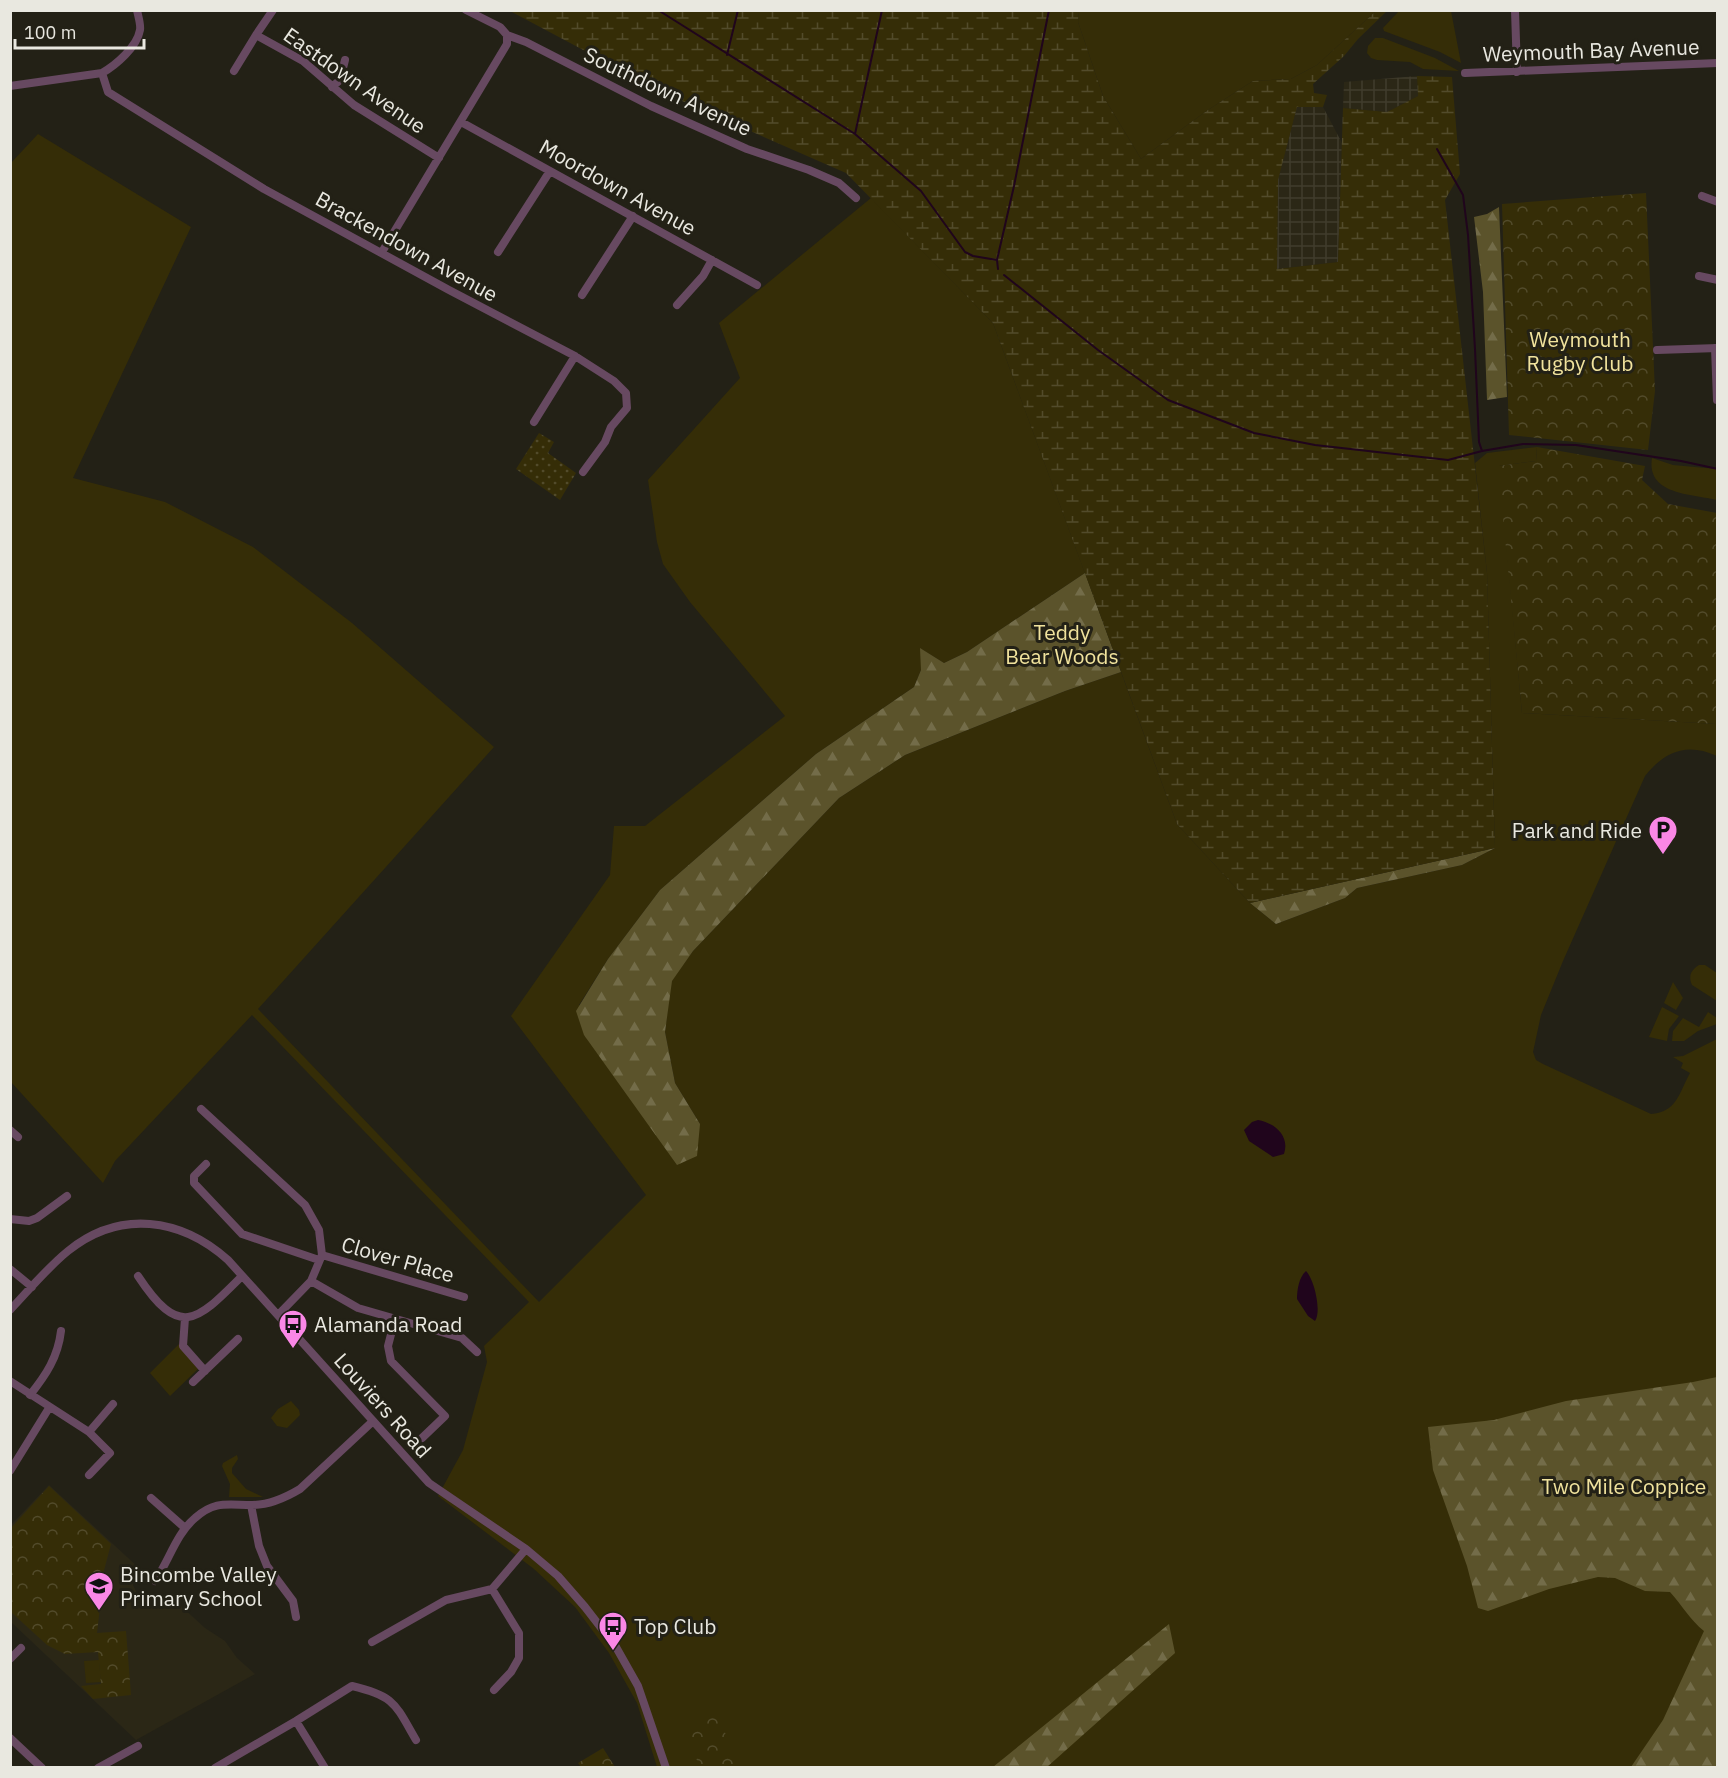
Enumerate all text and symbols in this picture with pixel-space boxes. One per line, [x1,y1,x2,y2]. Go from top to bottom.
scale bar [15,12,144,50]
street label: Eastdown Avenue [278,20,432,140]
text: 100 m [24,21,76,44]
street label: Weymouth Bay Avenue [1482,32,1700,68]
street label: Southdown Avenue [580,40,756,142]
street label: Moordown Avenue [535,132,701,242]
street label: Brackendown Avenue [311,184,503,308]
park label: Weymouth Rugby Club [1527,325,1633,377]
park label: Teddy Bear Woods [1005,618,1119,670]
parking icon: Park and Ride [1647,814,1679,856]
place label: Park and Ride [1512,816,1642,844]
street label: Clover Place [338,1230,458,1288]
bus stop icon: Alamanda Road [277,1308,309,1350]
place label: Alamanda Road [314,1310,463,1338]
street label: Louviers Road [328,1346,438,1464]
park label: Two Mile Coppice [1542,1472,1706,1500]
place label: Bincombe Valley Primary School [120,1560,277,1612]
school or university icon: Bincombe Valley Primary School [83,1570,115,1612]
bus stop icon: Top Club [597,1610,629,1652]
place label: Top Club [634,1612,716,1640]

